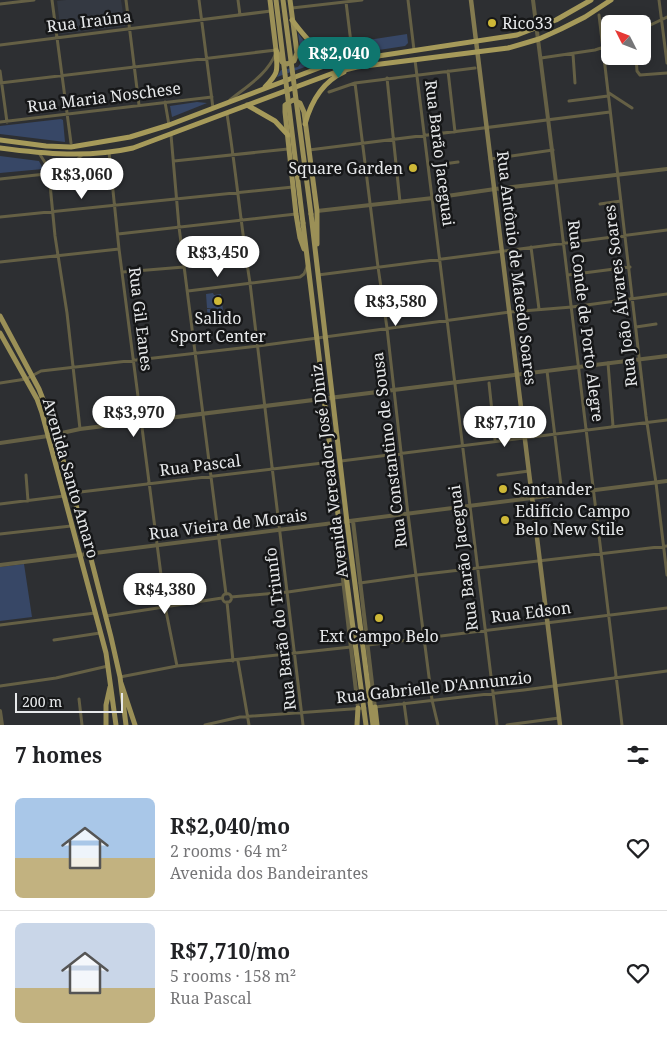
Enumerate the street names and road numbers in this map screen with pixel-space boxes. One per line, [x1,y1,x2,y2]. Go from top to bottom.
street label: Rua Iraúna [45,5,133,37]
street label: Rua Maria Noschese [26,77,182,117]
street label: Rua Barão Jaceguai [420,79,460,227]
street label: Rua Antônio de Macedo Soares [492,150,542,386]
street label: Rua João Álvares Soares [598,204,642,388]
street label: Rua Conde de Porto Alegre [563,219,609,423]
street label: Rua Gil Eanes [124,266,158,372]
street label: Rua Constantino de Sousa [366,351,412,549]
street label: Avenida Vereador José Diniz [305,362,353,580]
street label: Avenida Santo Amaro [38,395,104,561]
street label: Rua Pascal [158,449,242,481]
street label: Rua Barão Jaceguai [443,484,483,632]
street label: Rua Vieira de Morais [148,503,308,545]
street label: Rua Barão do Triunfo [259,546,301,712]
street label: Rua Edson [490,596,572,628]
street label: Rua Gabrielle D'Annunzio [335,666,533,708]

